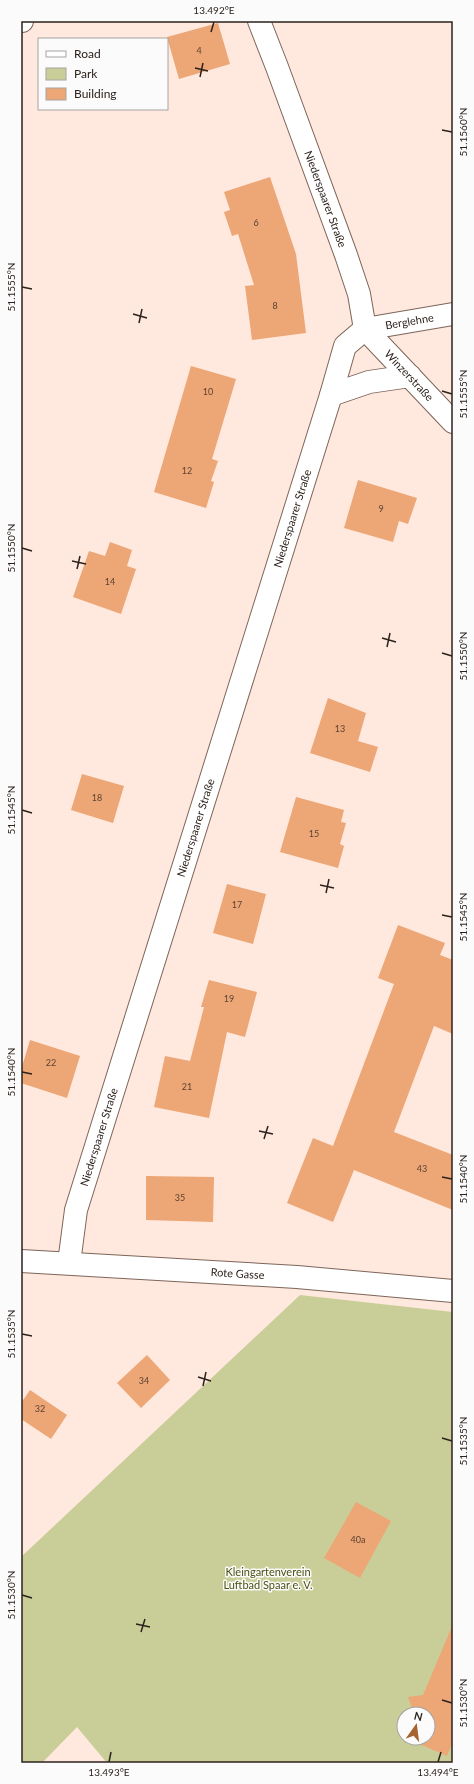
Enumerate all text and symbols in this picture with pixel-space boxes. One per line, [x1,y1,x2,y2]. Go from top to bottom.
text: 13.492°E [193,4,235,16]
legend [38,38,168,110]
house number: 4 [196,45,202,56]
text: Road [74,46,101,61]
text: Park [74,66,98,81]
text: Building [74,86,117,101]
text: 51.1560°N [457,108,469,156]
street label: Niederspaarer Straße [302,149,350,249]
house number: 6 [253,217,259,228]
text: 51.1555°N [5,263,17,311]
house number: 8 [272,300,278,311]
street label: Berglehne [384,310,435,331]
street label: Winzerstraße [382,347,437,403]
text: 51.1555°N [457,370,469,418]
house number: 10 [203,386,213,397]
house number: 12 [182,465,192,476]
street label: Niederspaarer Straße [270,468,313,569]
house number: 9 [378,503,384,514]
text: 51.1550°N [5,524,17,572]
house number: 14 [105,576,115,587]
text: 51.1550°N [457,632,469,680]
house number: 13 [335,723,345,734]
street label: Niederspaarer Straße [174,777,217,878]
text: 51.1545°N [5,786,17,834]
house number: 18 [92,792,102,803]
house number: 15 [309,828,319,839]
text: 51.1545°N [457,893,469,941]
house number: 17 [232,899,242,910]
house number: 19 [224,993,234,1004]
text: 51.1540°N [5,1048,17,1096]
house number: 22 [46,1057,56,1068]
house number: 21 [182,1081,192,1092]
street label: Niederspaarer Straße [77,1086,120,1187]
text: 51.1540°N [457,1155,469,1203]
house number: 43 [417,1163,427,1174]
house number: 35 [175,1192,185,1203]
street label: Rote Gasse [210,1265,265,1281]
text: 51.1535°N [5,1310,17,1358]
house number: 34 [139,1375,149,1386]
house number: 32 [35,1403,45,1414]
text: 51.1535°N [457,1417,469,1465]
house number: 40a [351,1534,365,1545]
park label: Kleingartenverein Luftbad Spaar e. V. [223,1565,313,1591]
text: 51.1530°N [5,1571,17,1619]
text: 51.1530°N [457,1679,469,1727]
north arrow [396,1706,436,1746]
text: N [413,1708,424,1723]
text: 13.493°E [88,1766,130,1778]
text: 13.494°E [417,1766,459,1778]

